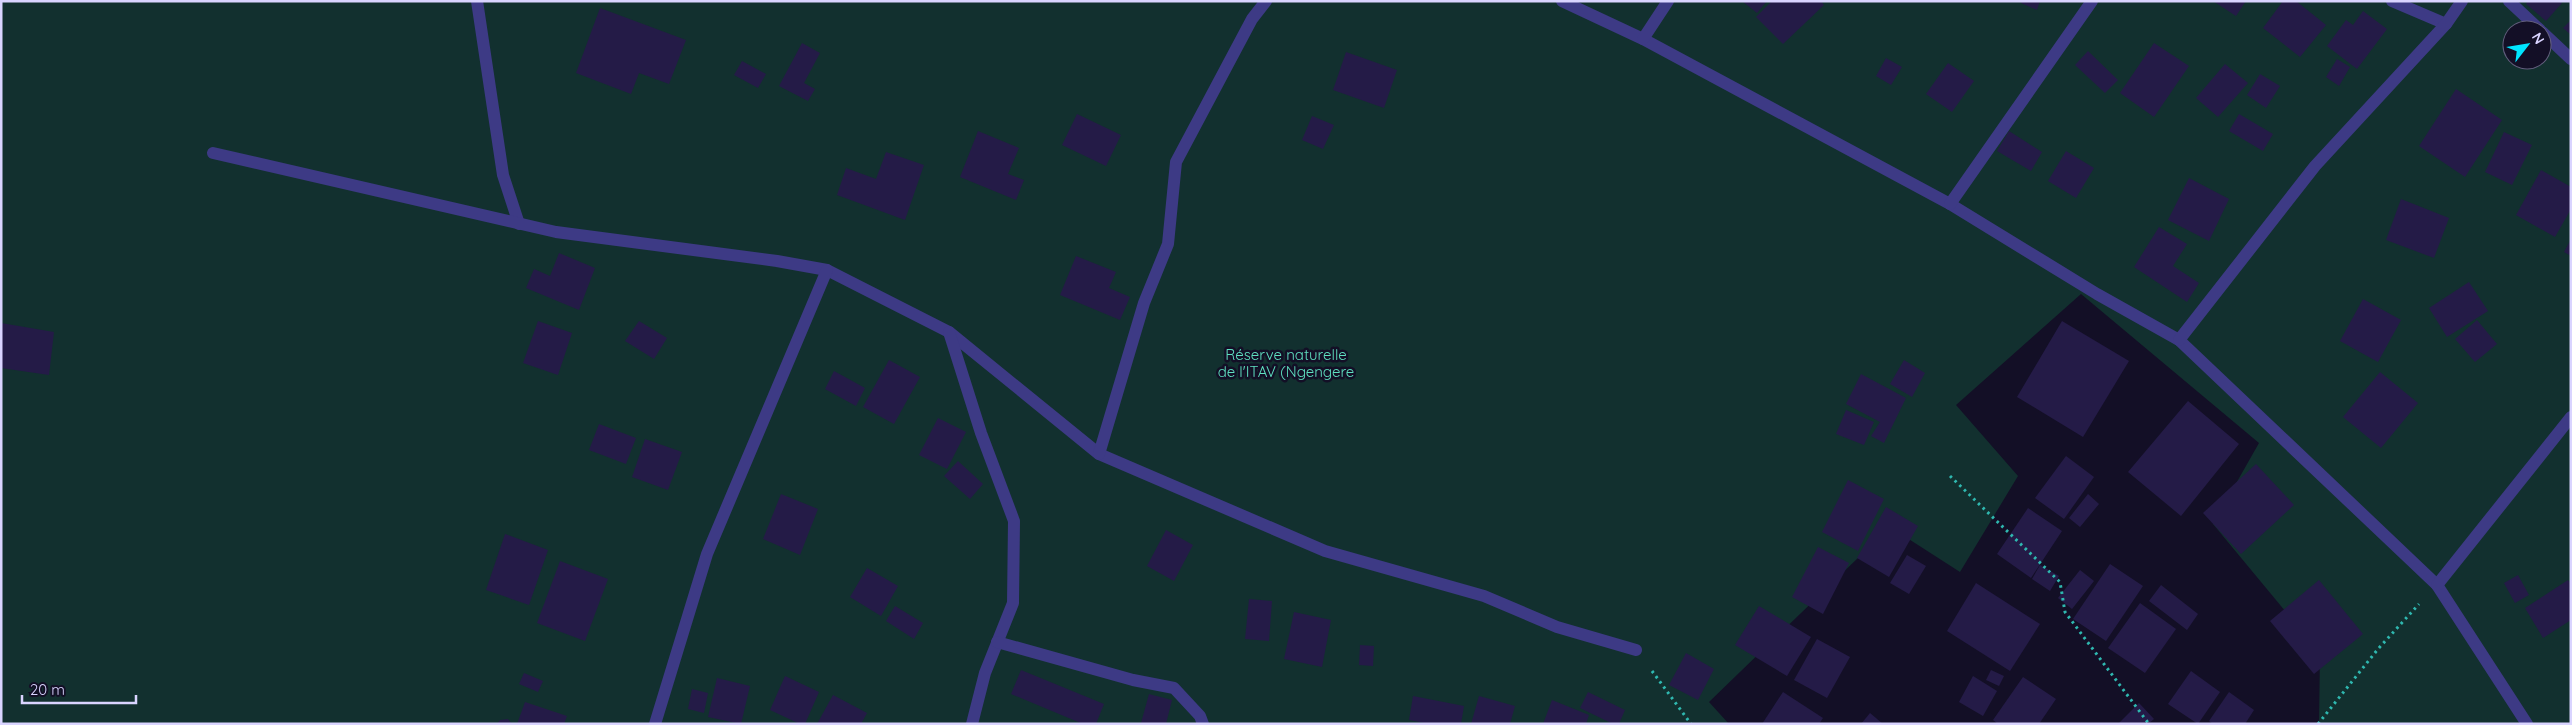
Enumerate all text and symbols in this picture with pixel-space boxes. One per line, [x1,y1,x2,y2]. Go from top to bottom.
north arrow [2502,20,2552,70]
text: N [2528,29,2549,47]
park label: Réserve naturelle de l'ITAV (Ngengere [1218,345,1354,381]
scale bar [22,672,136,704]
text: 20 m [30,680,65,699]

